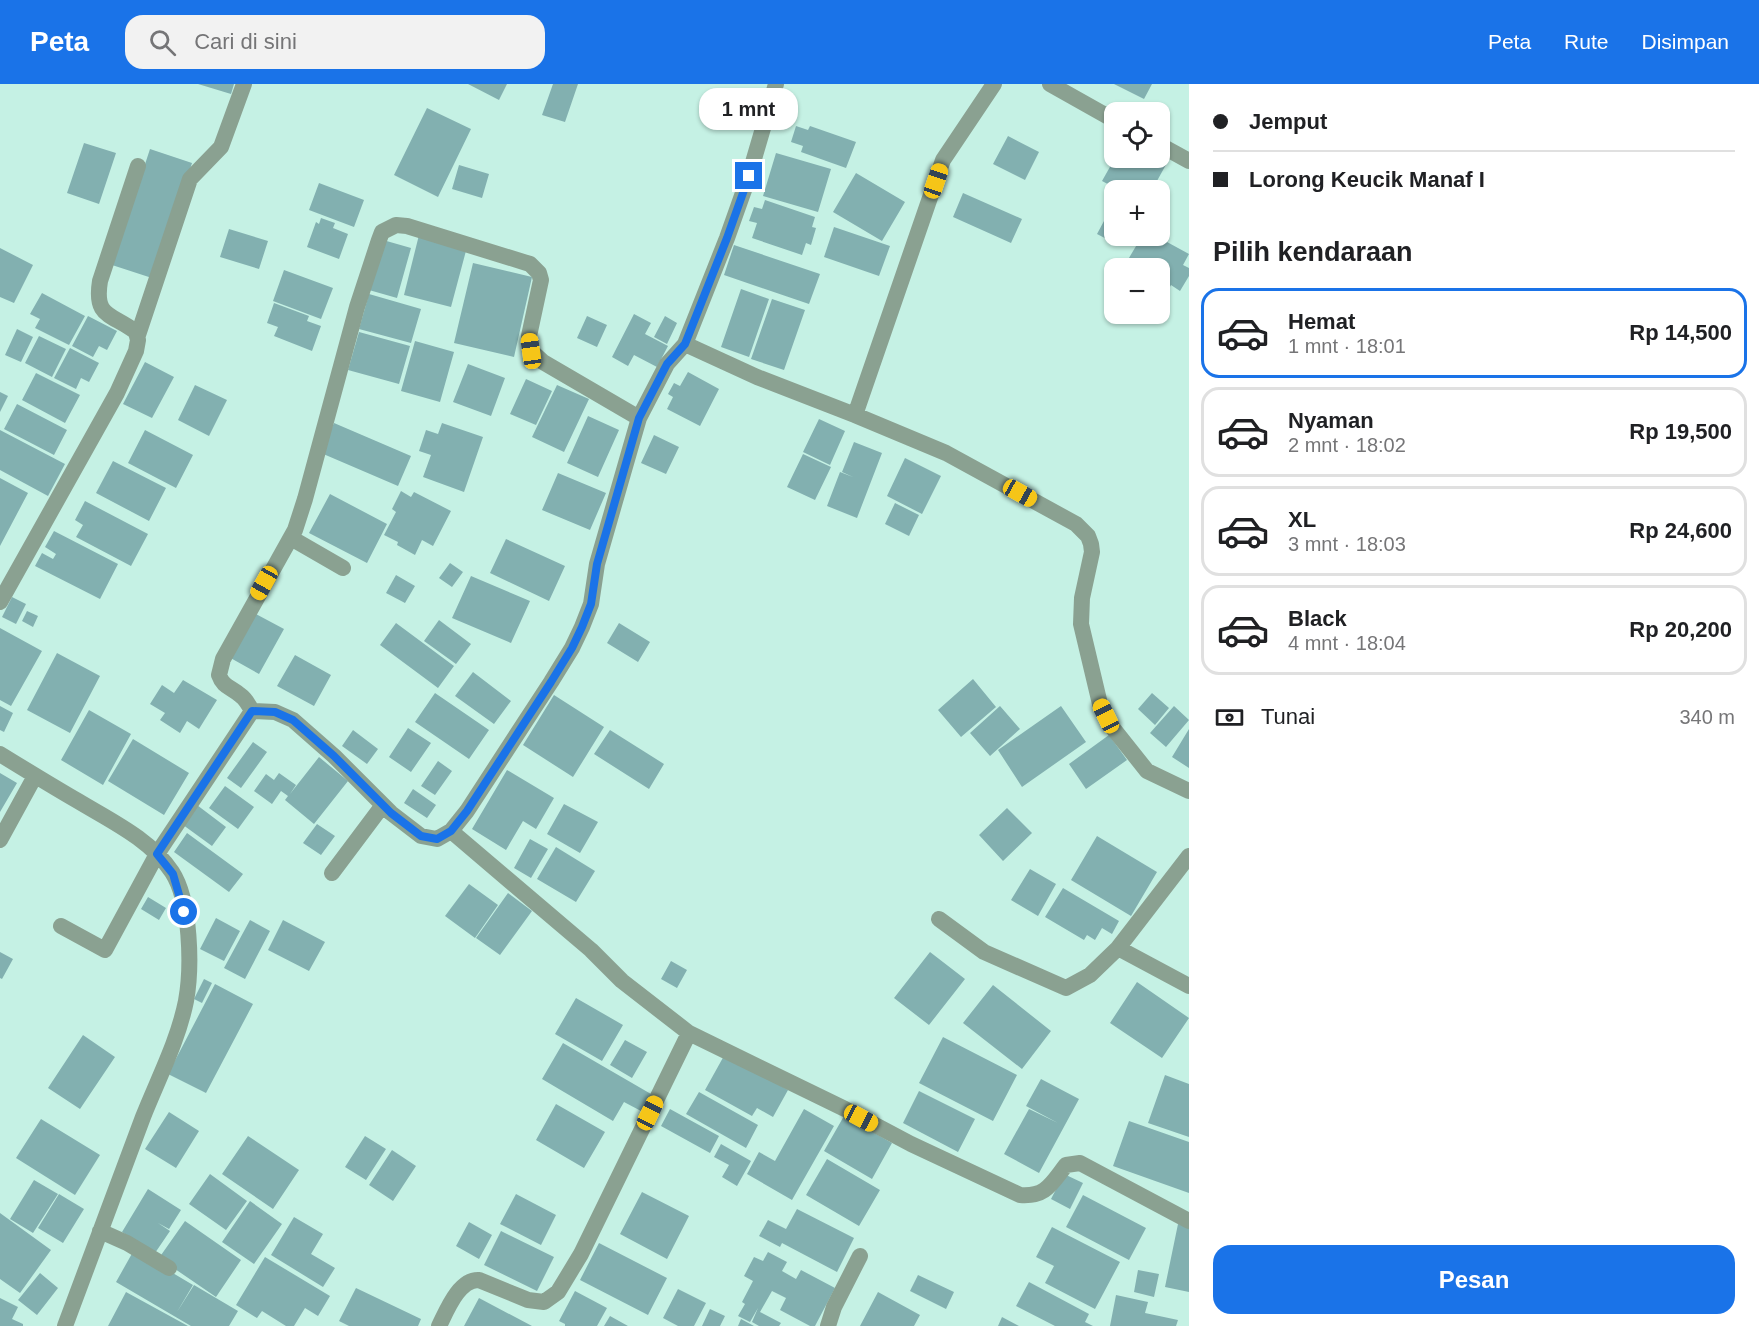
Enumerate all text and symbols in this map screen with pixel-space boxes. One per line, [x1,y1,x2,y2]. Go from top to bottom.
search box [125,15,545,69]
text: Peta [30,26,89,57]
icon: search [146,26,179,59]
text: Cari di sini [194,29,297,54]
text: Peta [1488,30,1531,53]
text: Rute [1564,30,1608,53]
text: Disimpan [1641,30,1729,53]
callout: 1 mnt [700,89,798,131]
text: 1 mnt [722,98,775,120]
map controls [1104,102,1170,324]
button: locate [1104,102,1170,168]
text: Jemput [1249,109,1327,134]
car [922,161,950,201]
route end [735,162,762,189]
text: Lorong Keucik Manaf I [1249,167,1485,192]
button: + [1104,180,1170,246]
text: Pilih kendaraan [1213,237,1413,267]
button: − [1104,258,1170,324]
icon: car [1216,306,1270,360]
text: Hemat [1288,309,1355,334]
text: Rp 14,500 [1629,320,1732,345]
car [520,332,542,370]
text: 1 mnt · 18:01 [1288,335,1406,357]
icon: car [1216,405,1270,459]
text: Nyaman [1288,408,1374,433]
text: Rp 19,500 [1629,419,1732,444]
text: 2 mnt · 18:02 [1288,434,1406,456]
car [1000,476,1040,510]
icon: car [1216,504,1270,558]
text: XL [1288,507,1316,532]
text: Rp 24,600 [1629,518,1732,543]
text: 3 mnt · 18:03 [1288,533,1406,555]
car [247,563,281,603]
icon: car [1216,603,1270,657]
text: Black [1288,606,1347,631]
text: Rp 20,200 [1629,617,1732,642]
text: 4 mnt · 18:04 [1288,632,1406,654]
car [1090,696,1122,736]
icon: cash [1213,701,1246,734]
text: Tunai [1261,704,1315,729]
text: 340 m [1679,706,1735,728]
route start [170,898,197,925]
car [634,1093,666,1133]
car [841,1102,881,1134]
button: Pesan [1213,1245,1735,1314]

